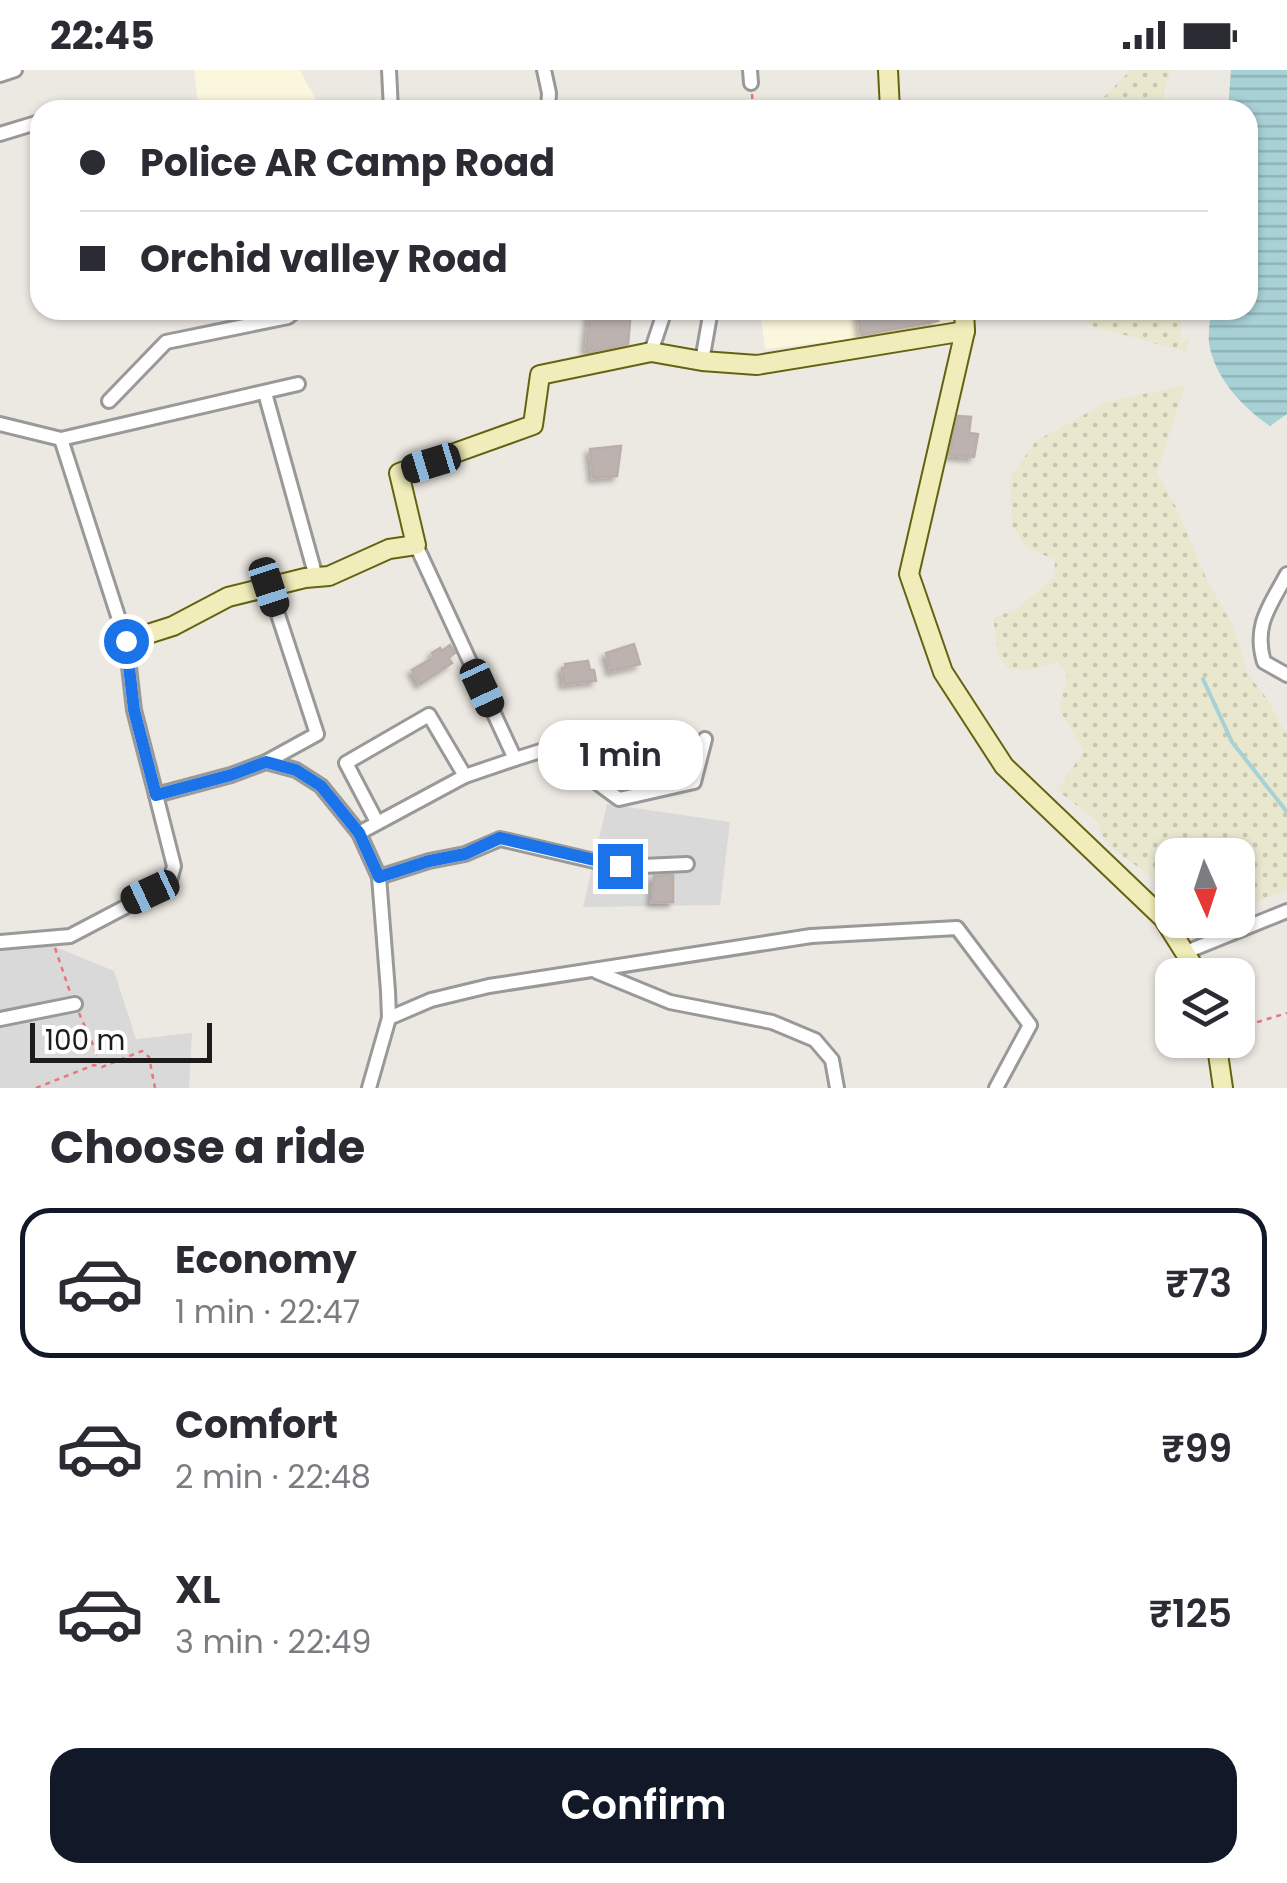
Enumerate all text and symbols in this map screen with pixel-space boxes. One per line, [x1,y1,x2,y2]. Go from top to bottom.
text: 22:45 [50,9,155,62]
text: Police AR Camp Road [140,136,555,189]
text: Orchid valley Road [140,232,508,285]
car [398,440,464,486]
car [245,554,293,620]
route start [104,619,149,664]
car [456,654,508,722]
callout: 1 min [538,721,702,791]
text: 1 min [579,732,662,777]
north arrow [1155,838,1255,938]
map controls [1155,838,1255,1058]
route end [598,844,643,889]
car [116,866,184,918]
button: layers [1155,958,1255,1058]
scale bar [30,1018,212,1063]
text: 100 m [45,1021,125,1060]
text: Choose a ride [50,1116,365,1179]
text: Economy [175,1233,357,1286]
icon: car [55,1238,145,1328]
text: ₹73 [1165,1257,1232,1310]
text: 1 min · 22:47 [175,1289,360,1334]
text: Comfort [175,1398,338,1451]
icon: car [55,1403,145,1493]
text: ₹99 [1161,1422,1232,1475]
text: 2 min · 22:48 [175,1454,371,1499]
text: XL [175,1563,220,1616]
icon: car [55,1568,145,1658]
text: ₹125 [1149,1587,1232,1640]
text: 3 min · 22:49 [175,1619,371,1664]
button: Confirm [50,1748,1237,1863]

